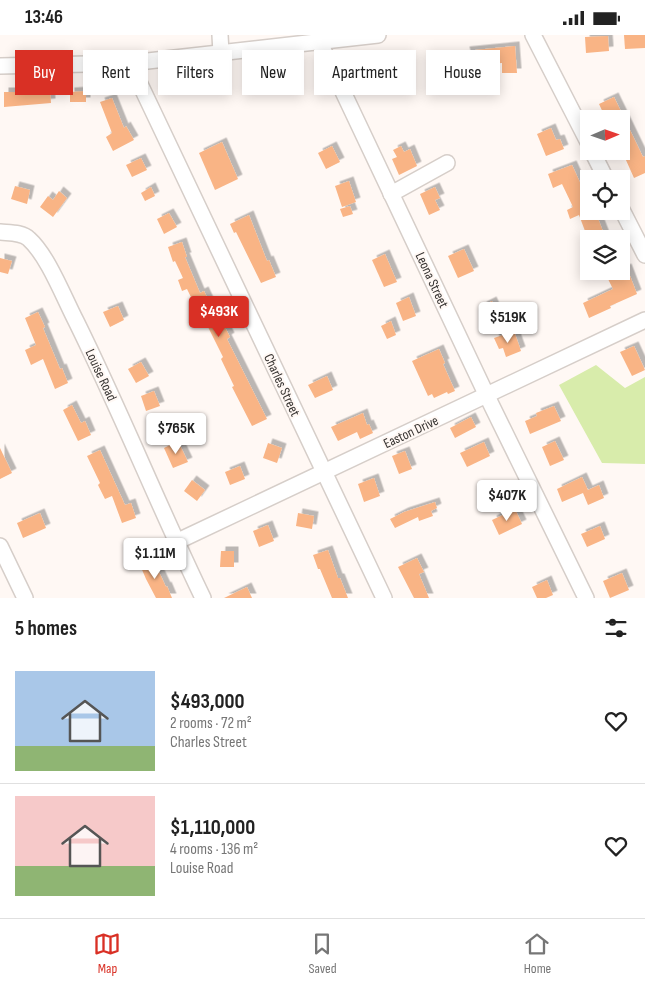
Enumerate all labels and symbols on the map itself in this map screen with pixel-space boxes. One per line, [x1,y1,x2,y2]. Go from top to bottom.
north arrow [580,110,630,160]
street label: Leona Street [412,249,452,311]
pin: $493K [184,295,254,338]
pin: $519K [473,301,543,344]
street label: Louise Road [82,346,120,404]
street label: Charles Street [260,351,304,419]
street label: Easton Drive [381,412,441,452]
pin: $765K [141,413,211,455]
pin: $407K [472,479,542,522]
pin: $1.11M [114,537,196,580]

